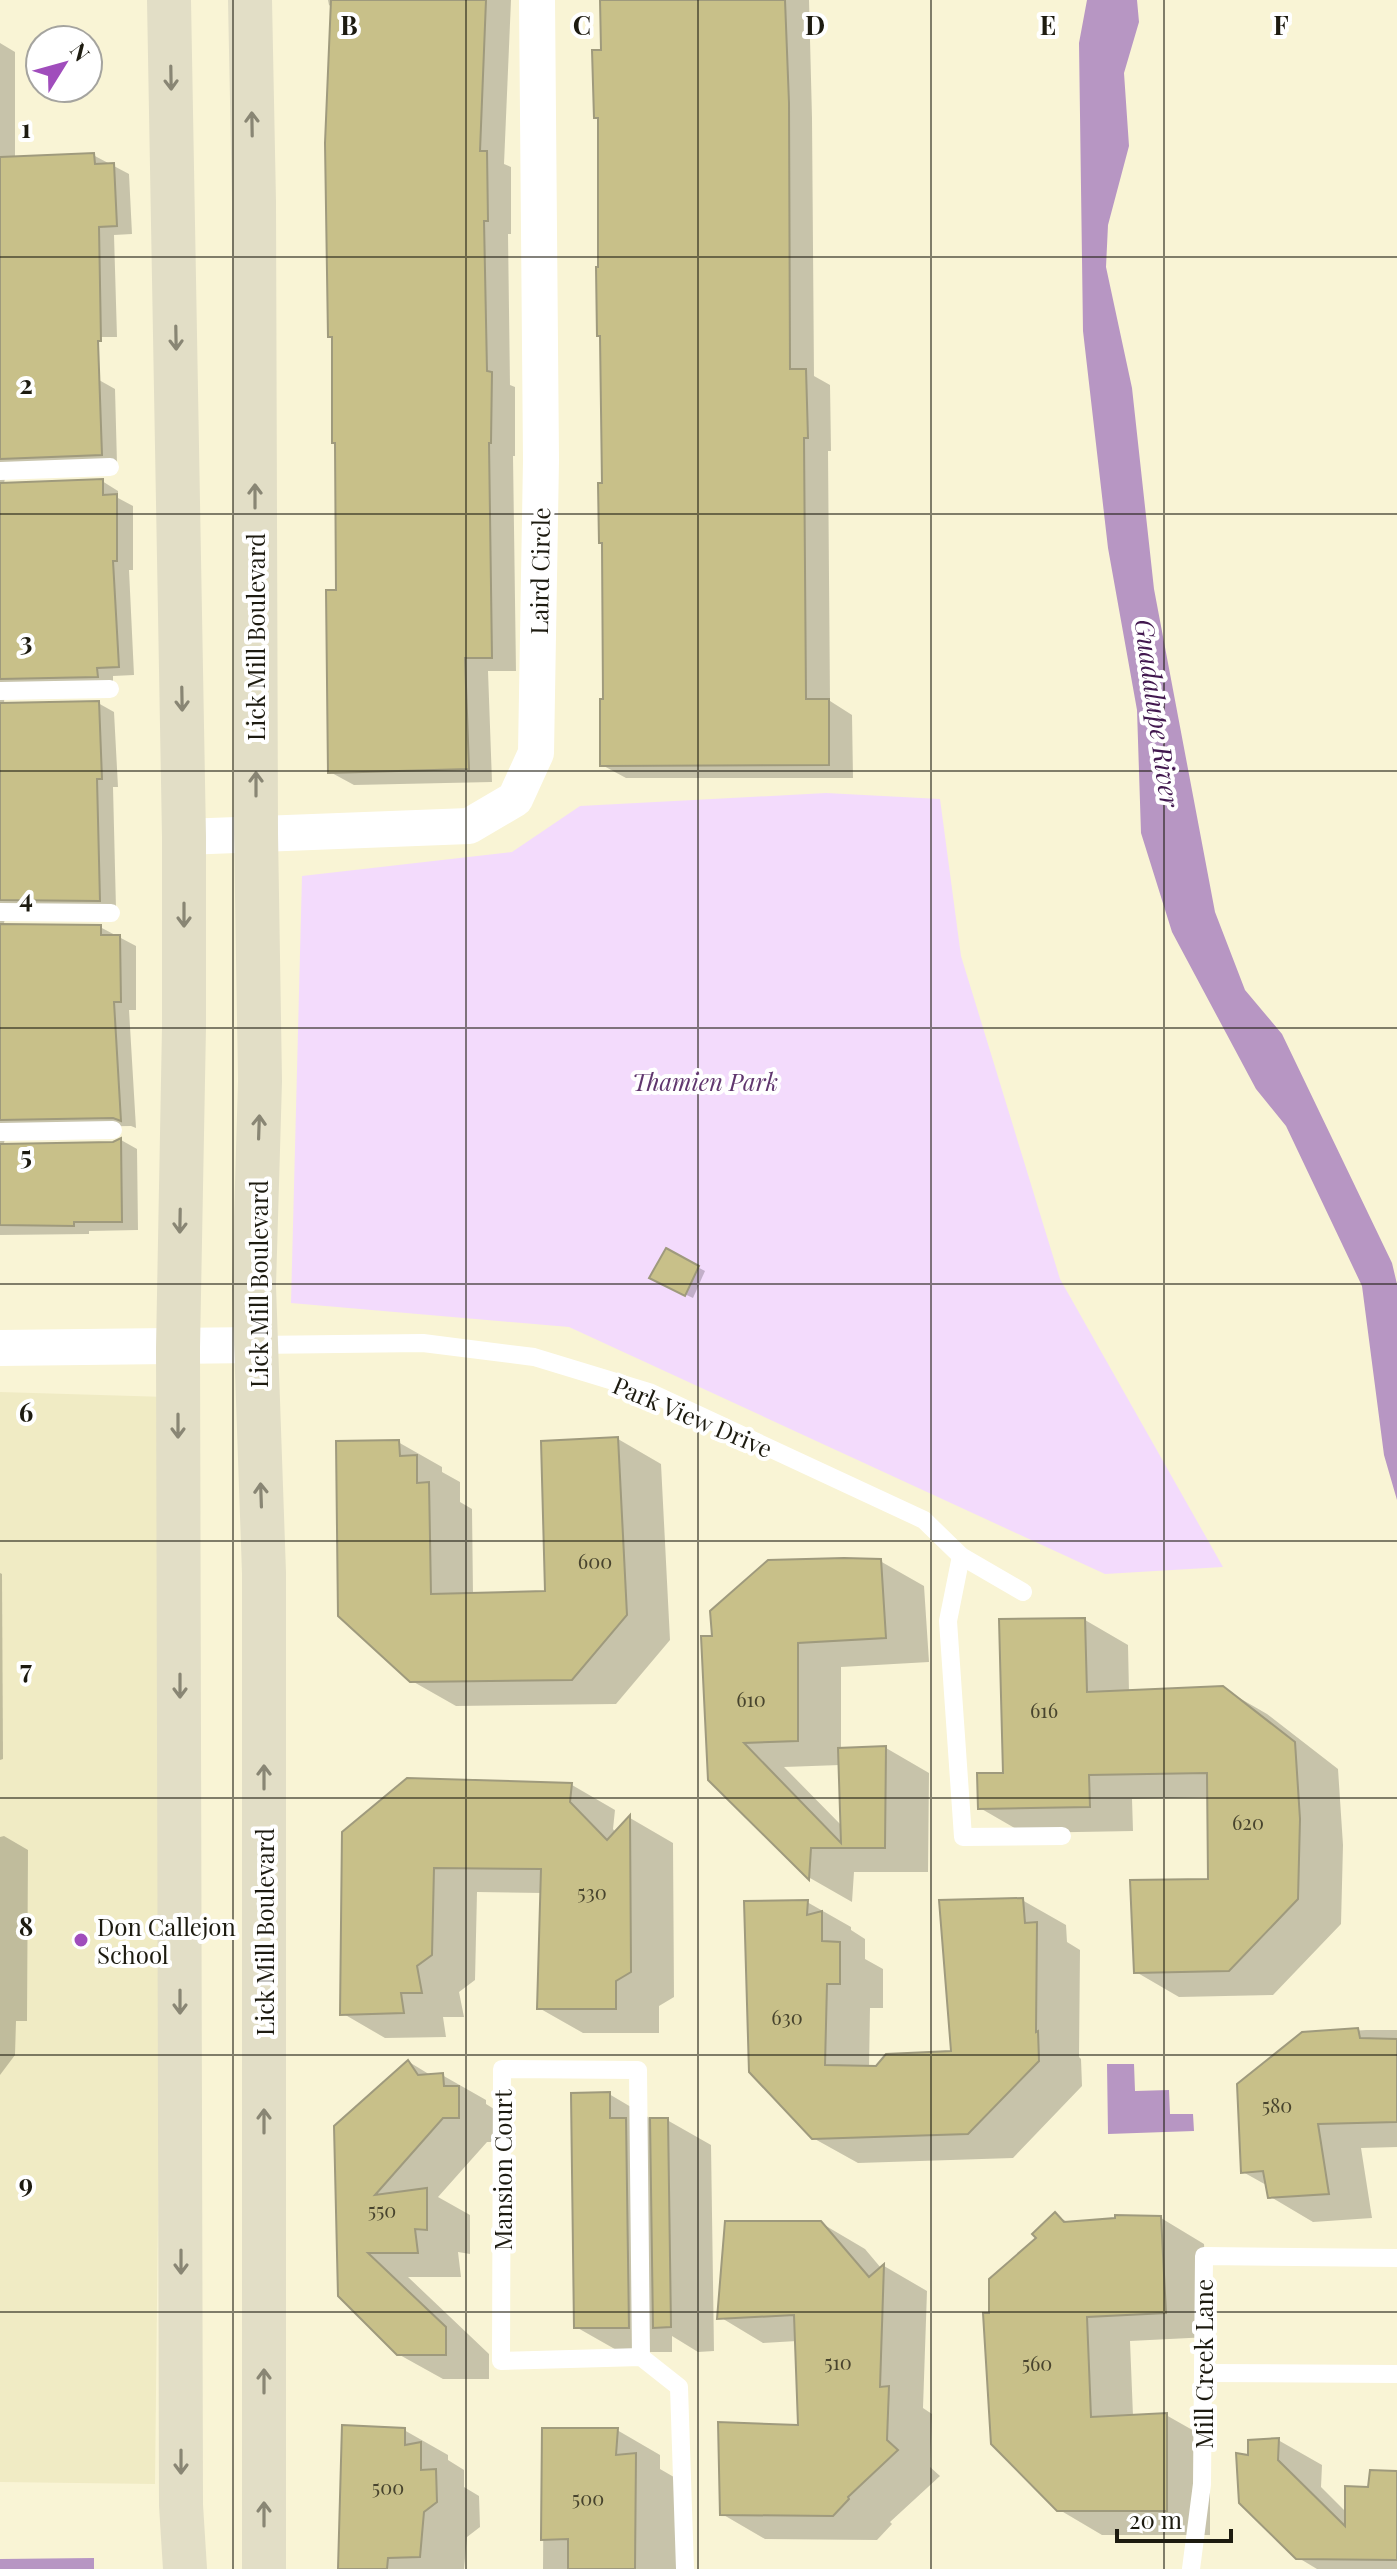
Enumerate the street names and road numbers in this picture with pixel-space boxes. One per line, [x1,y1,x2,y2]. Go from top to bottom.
street label: Laird Circle [522,507,556,635]
street label: Lick Mill Boulevard [239,533,271,741]
street label: Lick Mill Boulevard [242,1180,274,1388]
street label: Park View Drive [608,1368,778,1464]
street label: Lick Mill Boulevard [248,1828,280,2036]
street label: Mansion Court [486,2089,518,2251]
street label: Mill Creek Lane [1187,2279,1219,2449]

